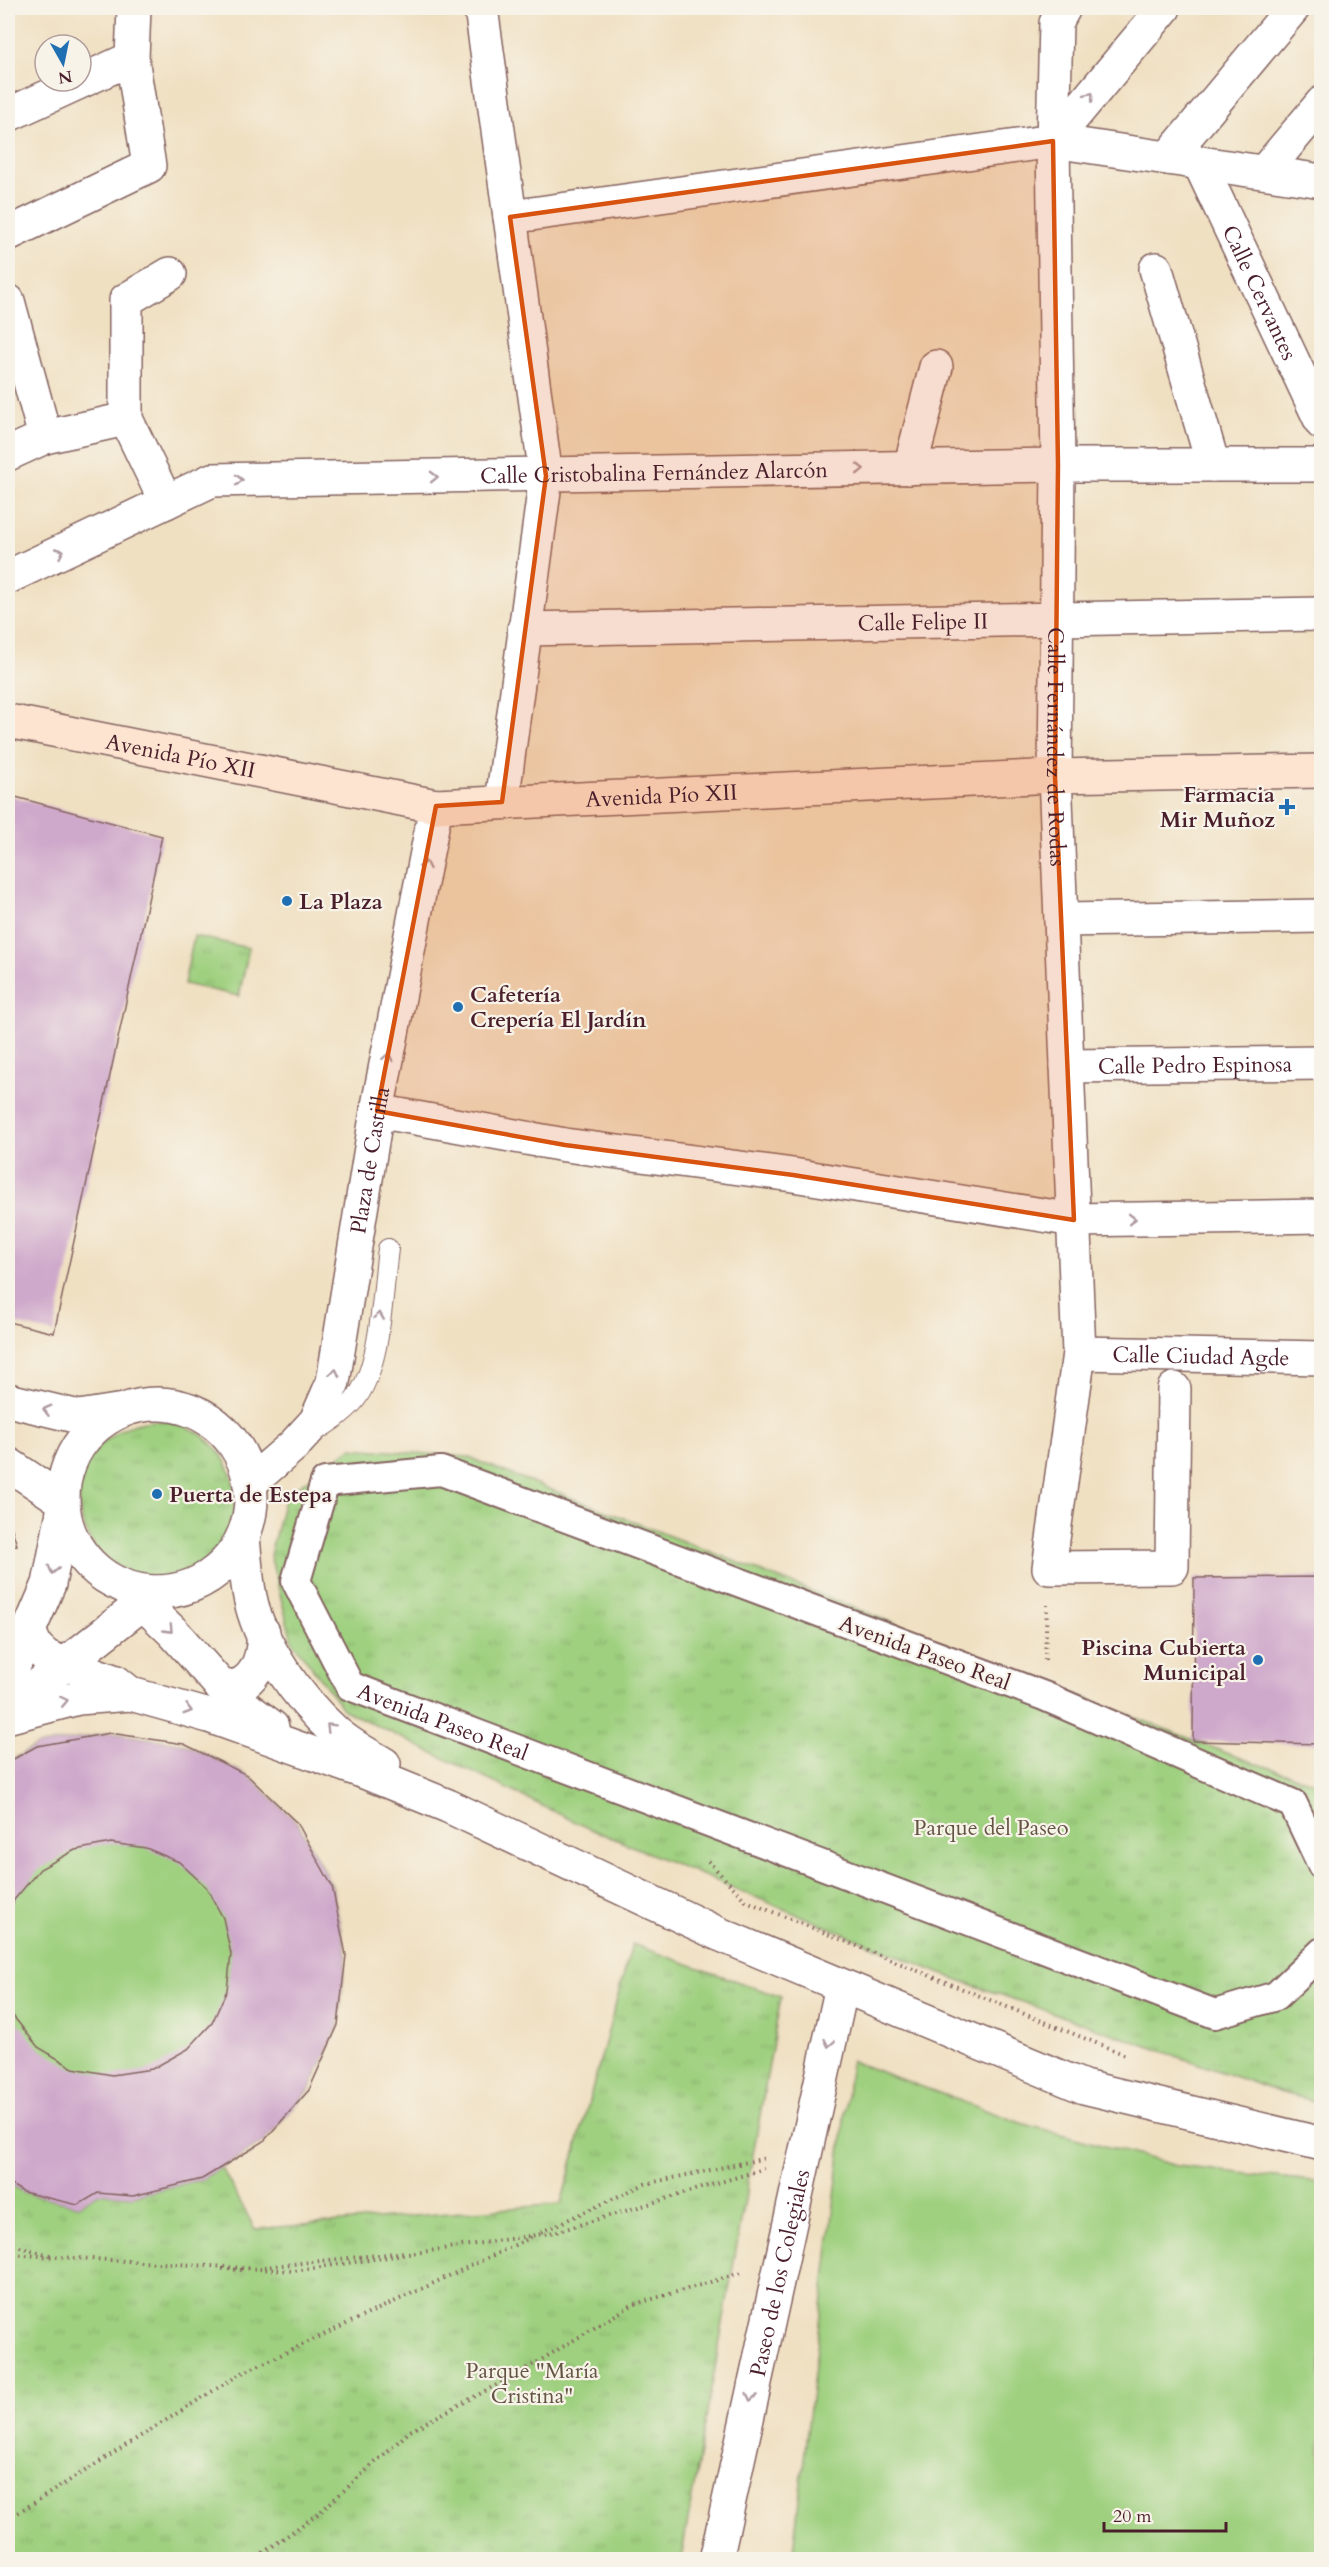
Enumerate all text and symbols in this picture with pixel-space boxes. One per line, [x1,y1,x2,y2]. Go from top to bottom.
north arrow [33,33,93,93]
text: N [57,65,74,89]
one-way arrow [1083,92,1094,103]
street label: Calle Cervantes [1215,220,1304,365]
street label: Calle Cristobalina Fernández Alarcón [480,455,829,491]
one-way arrow [856,463,865,476]
one-way arrow [430,471,439,483]
one-way arrow [235,473,244,486]
one-way arrow [54,547,65,559]
street label: Calle Felipe II [857,606,988,639]
street label: Calle Fernández de Rodas [1039,627,1073,867]
street label: Avenida Pío XII [103,727,258,786]
street label: Avenida Pío XII [585,777,738,815]
place label: Farmacia Mir Muñoz [1160,780,1275,835]
marker: Farmacia Mir Muñoz [1280,800,1294,814]
one-way arrow [418,860,431,870]
place label: La Plaza [299,887,383,917]
marker: La Plaza [280,894,294,908]
place label: Cafetería Crepería El Jardín [470,980,646,1035]
marker: Cafetería Crepería El Jardín [451,1000,465,1014]
street label: Calle Pedro Espinosa [1098,1049,1293,1082]
one-way arrow [381,1052,394,1062]
street label: Plaza de Castilla [343,1084,397,1236]
one-way arrow [1128,1213,1137,1225]
one-way arrow [372,1312,384,1321]
street label: Calle Ciudad Agde [1112,1340,1290,1373]
one-way arrow [328,1368,341,1378]
one-way arrow [42,1405,52,1418]
place label: Puerta de Estepa [169,1480,333,1510]
marker: Puerta de Estepa [150,1487,164,1501]
one-way arrow [47,1565,60,1575]
street label: Avenida Paseo Real [835,1608,1015,1698]
one-way arrow [161,1621,172,1632]
place label: Piscina Cubierta Municipal [1081,1633,1247,1688]
marker: Piscina Cubierta Municipal [1251,1653,1265,1667]
street label: Avenida Paseo Real [353,1676,533,1768]
one-way arrow [58,1695,68,1708]
one-way arrow [182,1703,193,1715]
one-way arrow [327,1723,337,1734]
park label: Parque del Paseo [913,1813,1069,1843]
one-way arrow [824,2038,837,2048]
street label: Paseo de los Colegiales [743,2167,817,2380]
park label: Parque "María Cristina" [465,2356,599,2411]
one-way arrow [745,2392,758,2402]
scale bar [1104,2495,1226,2533]
text: 20 m [1113,2504,1152,2529]

